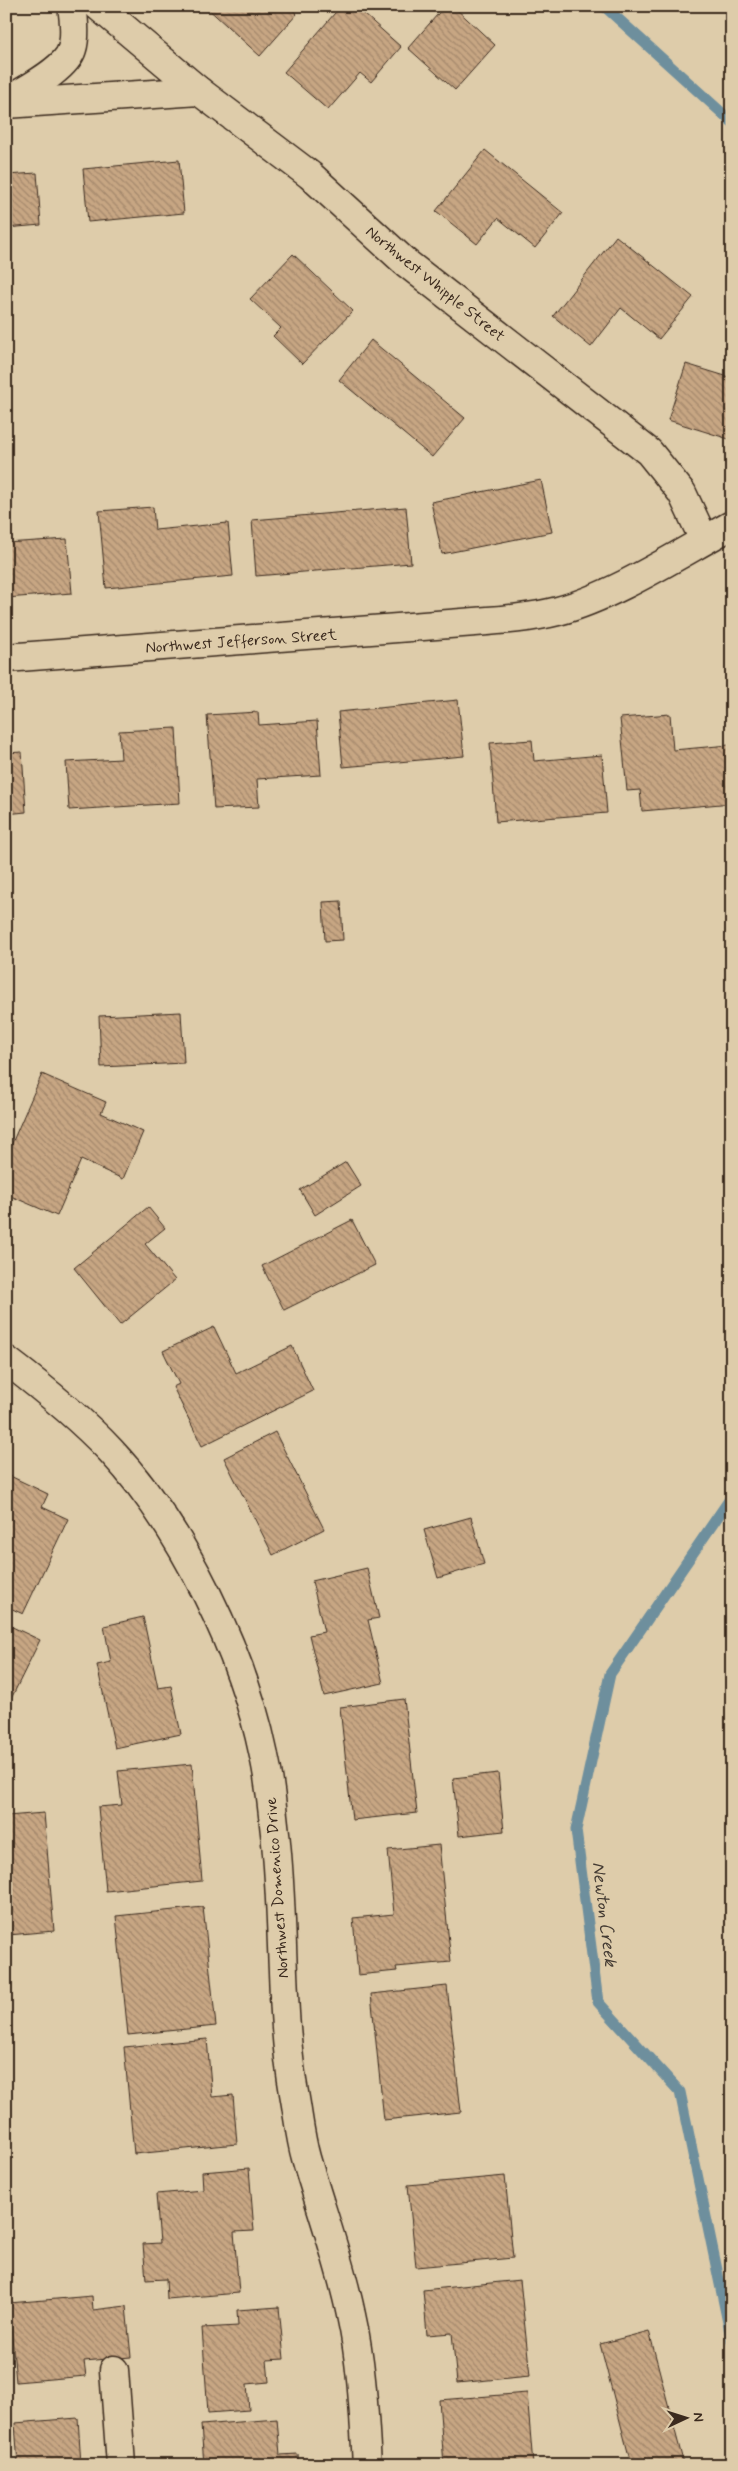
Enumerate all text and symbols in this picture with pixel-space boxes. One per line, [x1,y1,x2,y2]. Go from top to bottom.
street label: Northwest Whipple Street [361,221,509,347]
street label: Northwest Jefferson Street [145,624,338,659]
street label: Northwest Domenico Drive [261,1796,294,1979]
water label: Newton Creek [586,1860,622,1969]
north arrow [660,2394,710,2444]
text: N [689,2412,707,2422]

